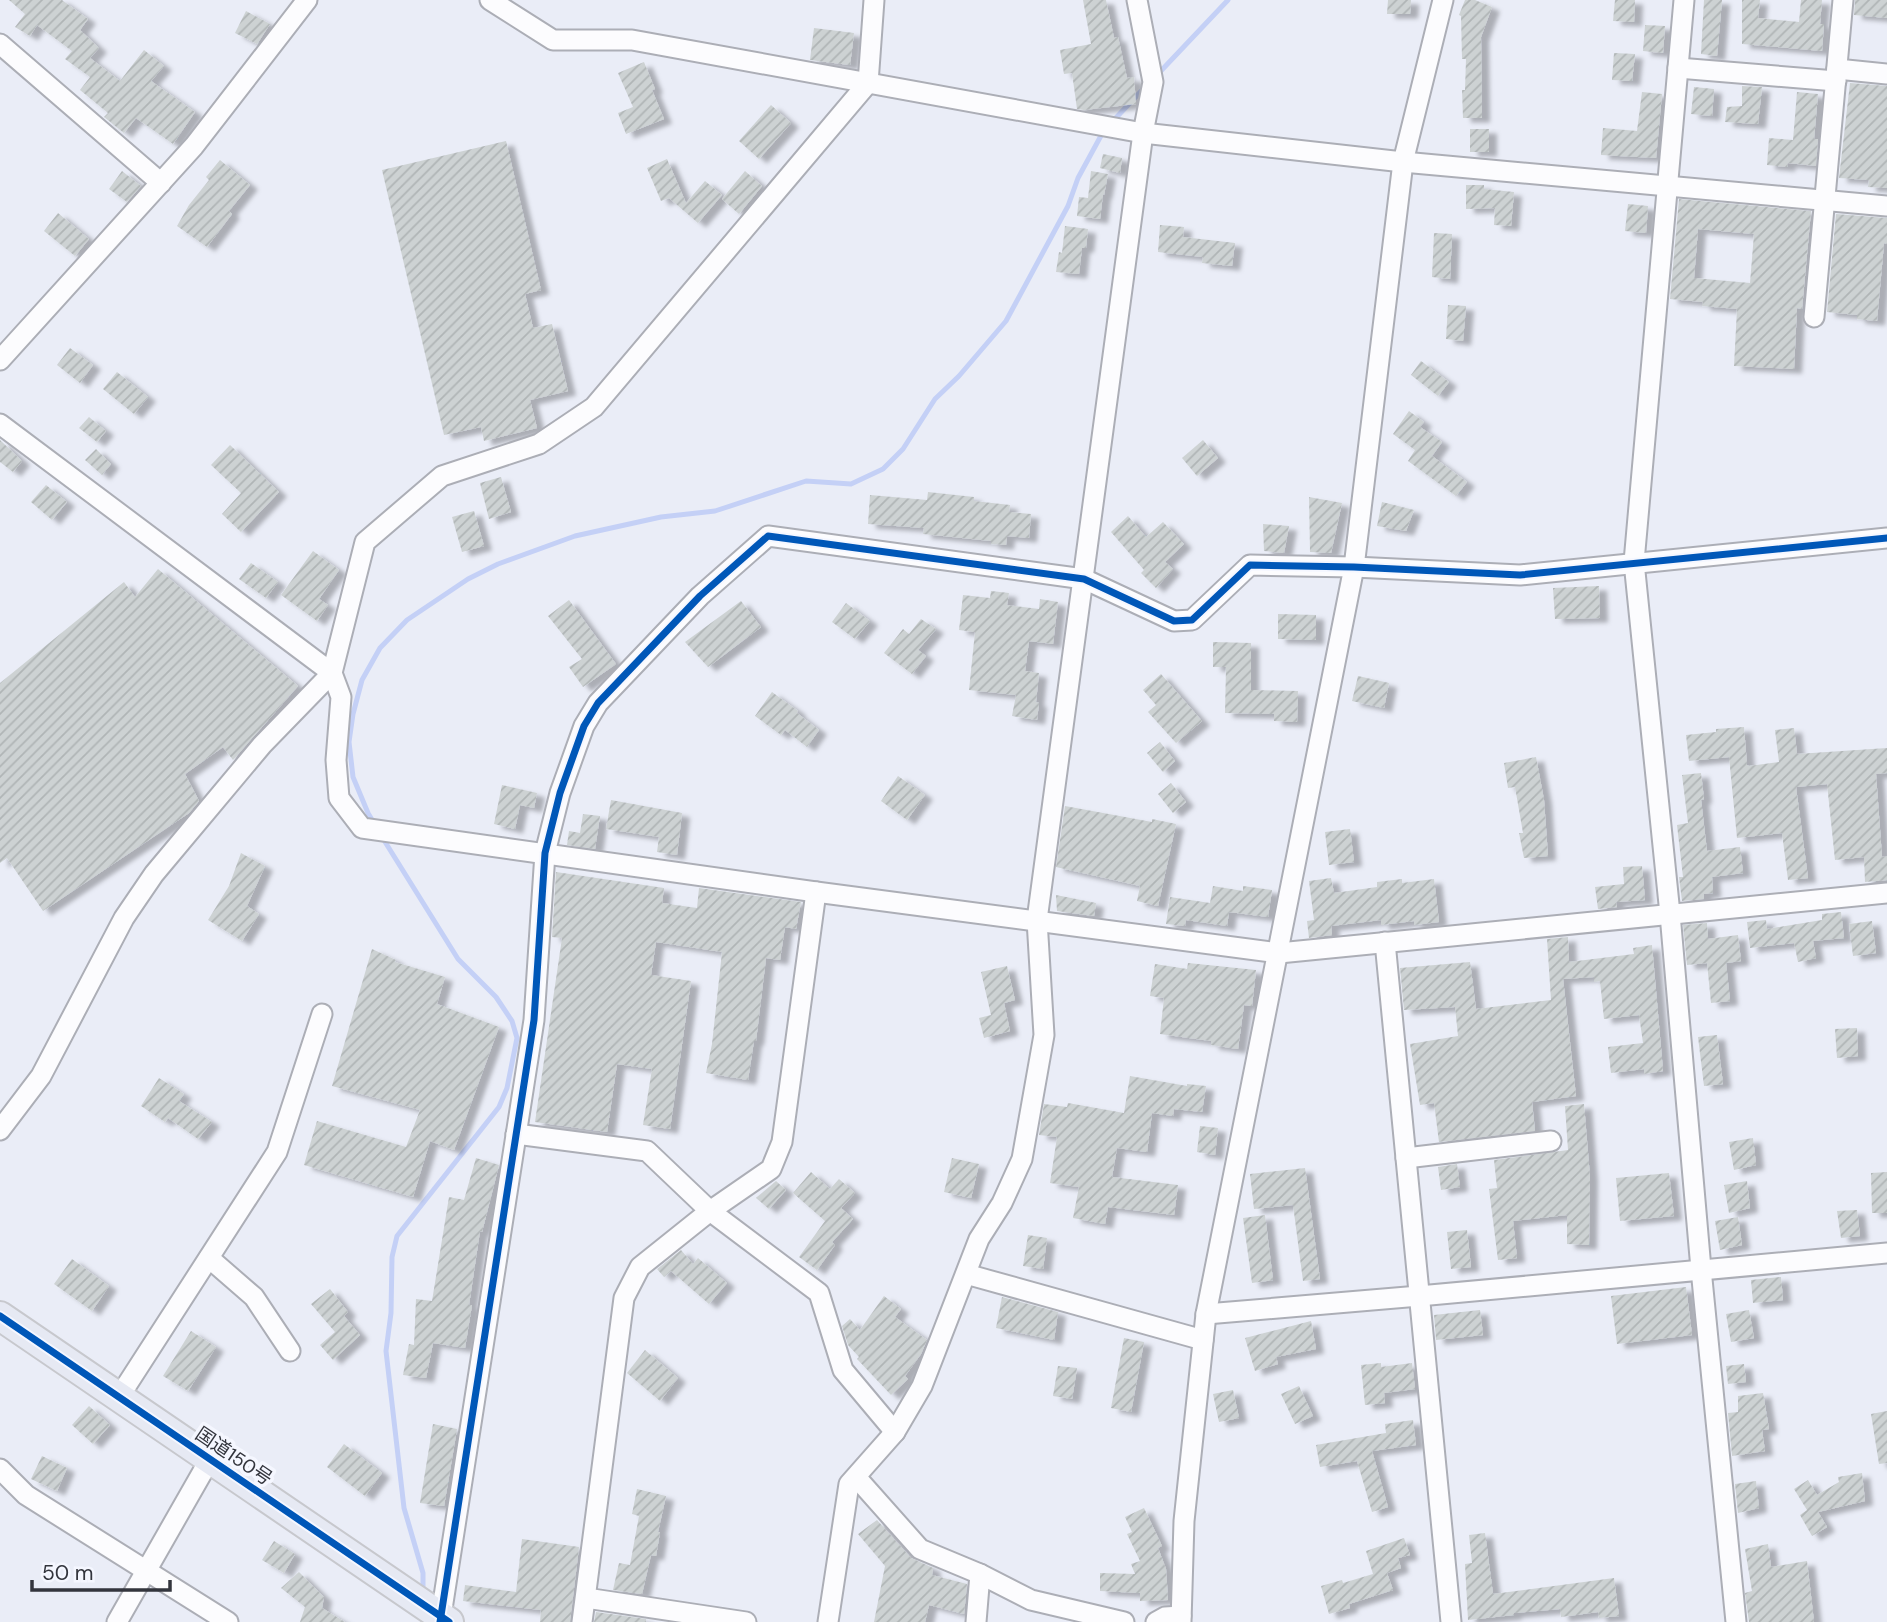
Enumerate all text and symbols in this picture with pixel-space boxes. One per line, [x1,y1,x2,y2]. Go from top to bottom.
street label: 国道150号 [191,1421,277,1491]
scale bar [32,1548,170,1592]
text: 50 m [42,1559,93,1587]

